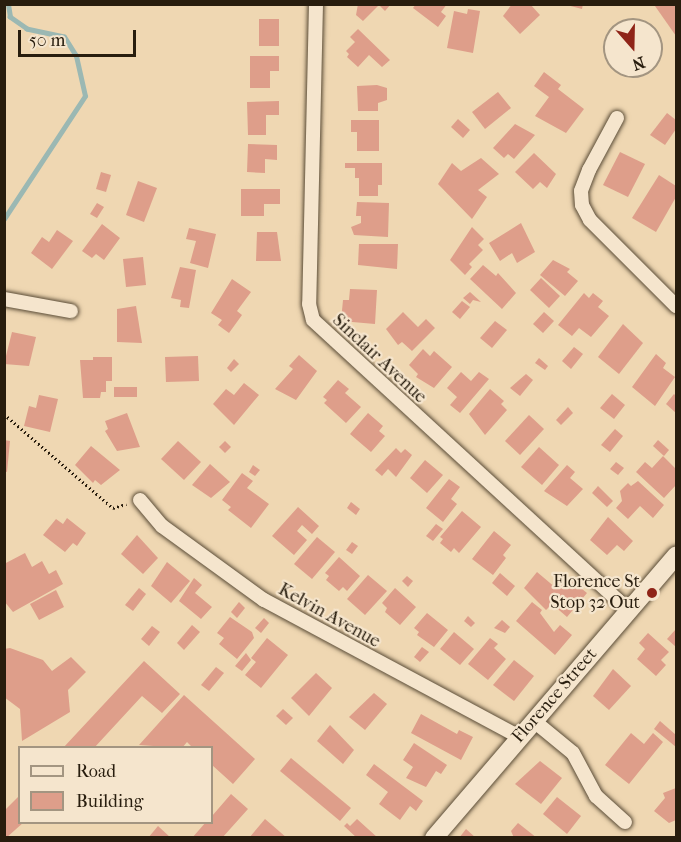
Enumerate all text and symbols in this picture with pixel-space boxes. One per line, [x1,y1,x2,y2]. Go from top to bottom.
scale bar [21,18,140,56]
north arrow [603,18,663,78]
text: 50 m [29,30,65,51]
text: N [630,52,648,75]
street label: Sinclair Avenue [327,310,431,408]
place label: Florence St Stop 32 Out [550,572,640,614]
street label: Kelvin Avenue [274,579,384,653]
marker: Florence St Stop 32 Out [645,586,659,600]
street label: Florence Street [508,644,602,748]
legend [18,746,213,824]
text: Road [76,761,116,782]
text: Building [76,791,143,812]

